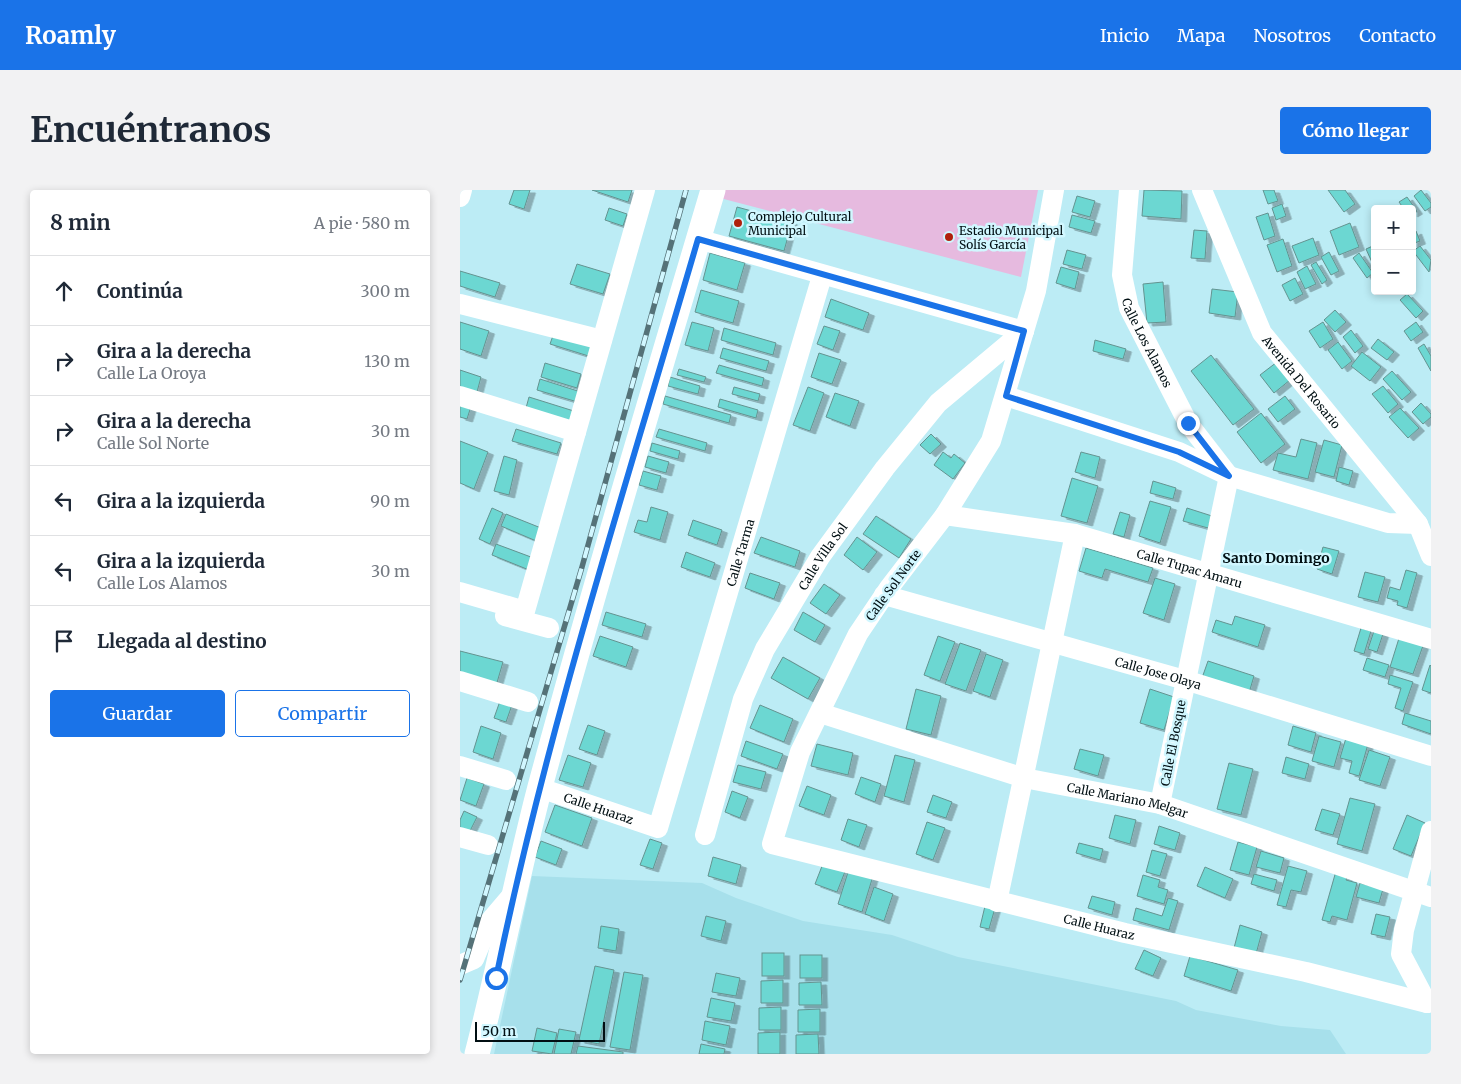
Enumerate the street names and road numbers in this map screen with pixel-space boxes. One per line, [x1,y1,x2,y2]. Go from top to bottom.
street label: Calle Los Alamos [1120,297,1176,390]
street label: Avenida Del Rosario [1259,332,1344,431]
street label: Calle Tarma [723,517,757,588]
street label: Calle Villa Sol [795,519,850,592]
street label: Calle Tupac Amaru [1135,545,1245,591]
street label: Calle Sol Norte [862,547,924,623]
street label: Calle Jose Olaya [1113,653,1204,692]
street label: Calle El Bosque [1157,699,1189,787]
street label: Calle Mariano Melgar [1066,779,1191,821]
street label: Calle Huaraz [562,789,636,827]
street label: Calle Huaraz [1062,910,1137,942]

